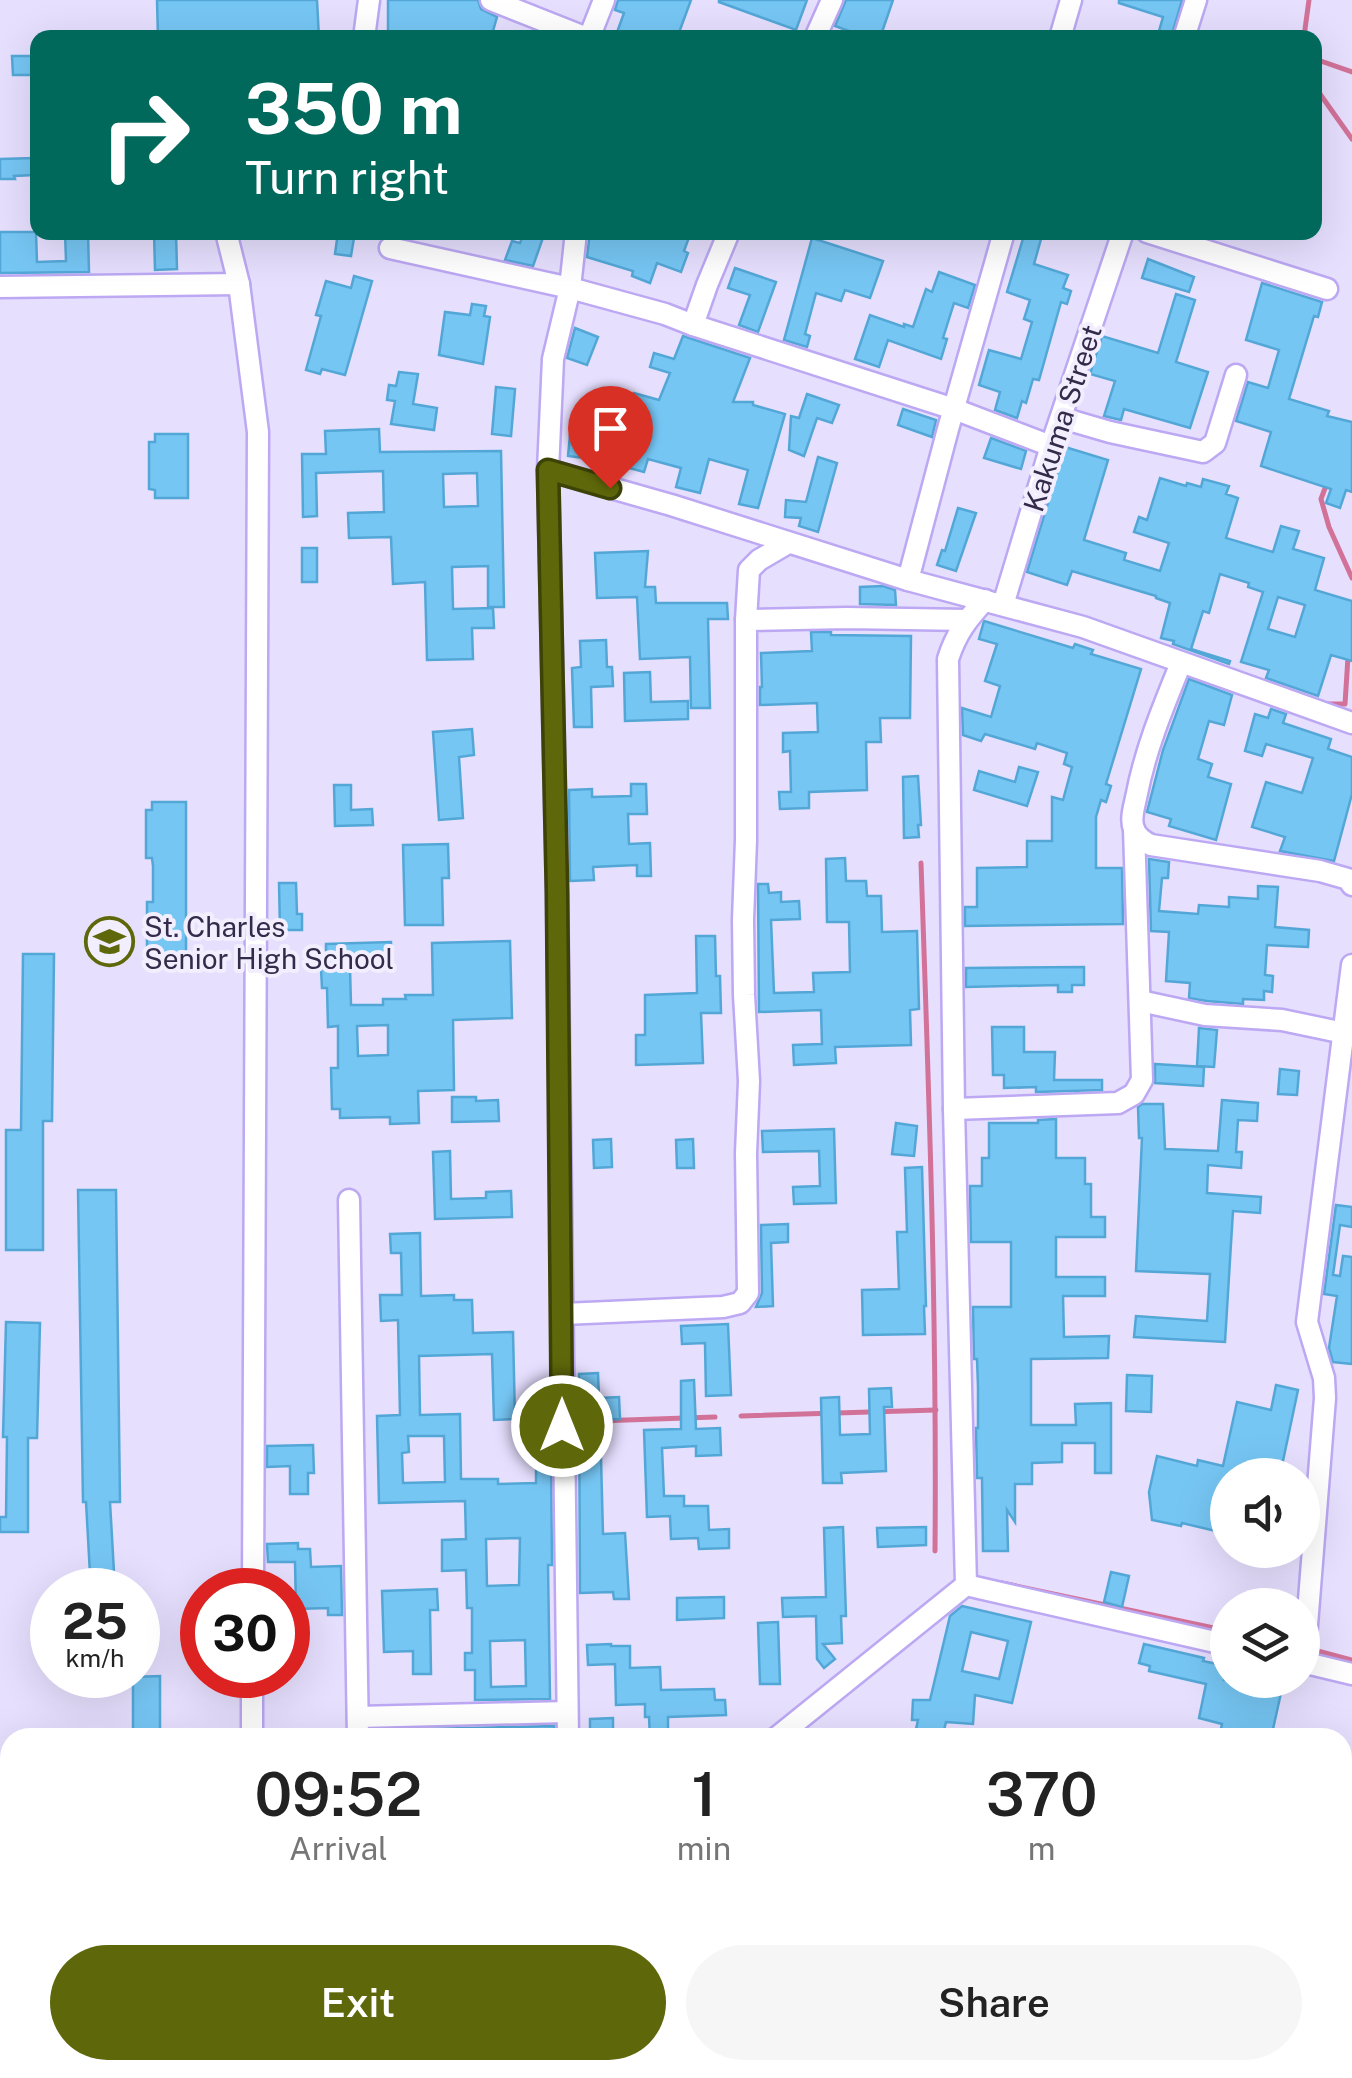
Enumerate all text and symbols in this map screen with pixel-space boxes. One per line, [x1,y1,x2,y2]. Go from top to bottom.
text: 350 m [245,67,462,150]
icon: right [80,70,210,200]
text: Turn right [245,151,449,204]
street label: Kakuma Street [1016,320,1108,516]
pin [568,386,653,489]
icon: arrive [583,401,638,456]
place label: St. Charles Senior High School [144,910,394,975]
school or university icon: St. Charles Senior High School [83,916,135,968]
position arrow [510,1374,614,1478]
map controls [1210,1458,1320,1698]
button: sound [1210,1458,1320,1568]
speed limit sign: 30 [180,1568,310,1698]
button: layers [1210,1588,1320,1698]
text: 25 [62,1591,128,1650]
text: km/h [66,1643,124,1673]
text: 09:52 [255,1759,422,1830]
text: 1 [691,1759,717,1830]
text: 370 [986,1759,1097,1830]
text: Arrival [289,1830,388,1867]
text: min [677,1830,731,1867]
text: m [1028,1830,1055,1867]
button: Exit [50,1945,666,2060]
button: Share [686,1945,1302,2060]

